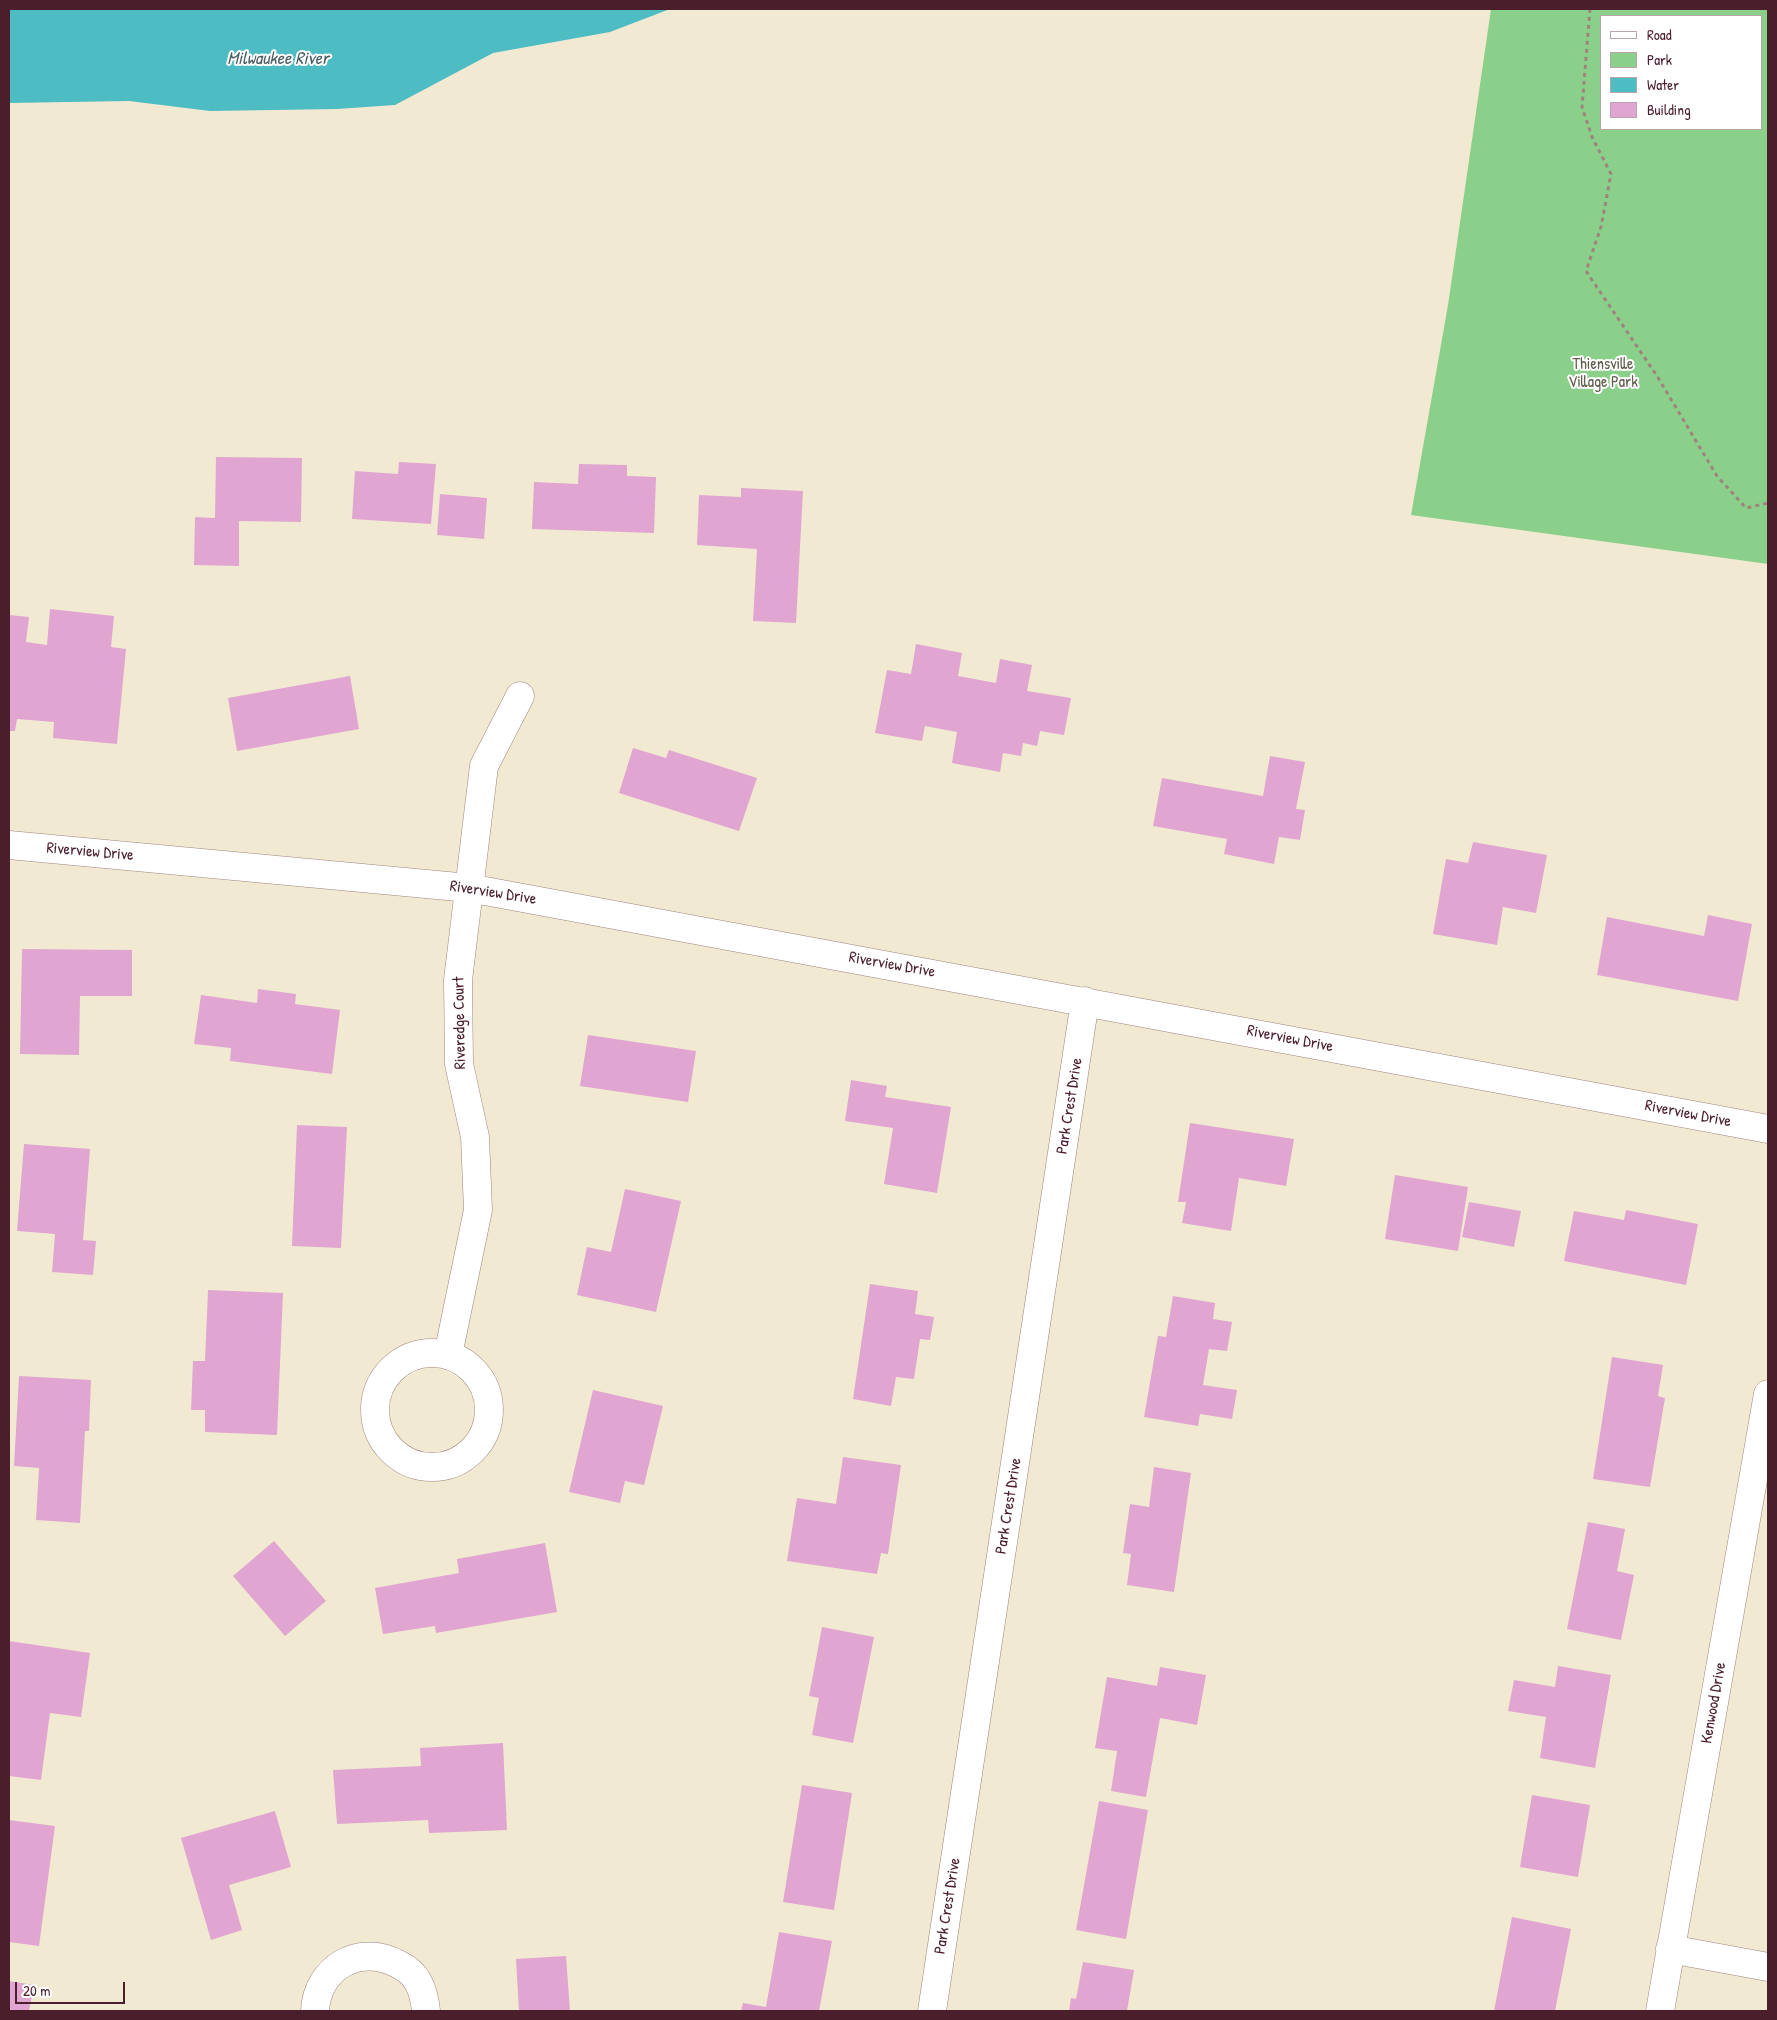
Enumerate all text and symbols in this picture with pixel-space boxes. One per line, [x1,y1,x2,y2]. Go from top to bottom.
legend [1600,15,1762,130]
text: Road [1647,24,1672,45]
water label: Milwaukee River [227,48,329,70]
text: Park [1647,49,1672,70]
text: Water [1647,74,1679,95]
text: Building [1647,99,1691,120]
park label: Thiensville Village Park [1568,355,1638,393]
street label: Riverview Drive [46,839,134,865]
street label: Riverview Drive [448,877,538,909]
street label: Riverview Drive [847,948,937,982]
street label: Riveredge Court [450,976,470,1070]
street label: Riverview Drive [1245,1021,1335,1057]
street label: Park Crest Drive [1053,1056,1087,1156]
street label: Riverview Drive [1643,1096,1733,1132]
street label: Park Crest Drive [992,1456,1026,1556]
street label: Kenwood Drive [1697,1661,1731,1745]
street label: Park Crest Drive [931,1856,965,1956]
scale bar [18,1972,128,2004]
text: 20 m [23,1980,50,2001]

